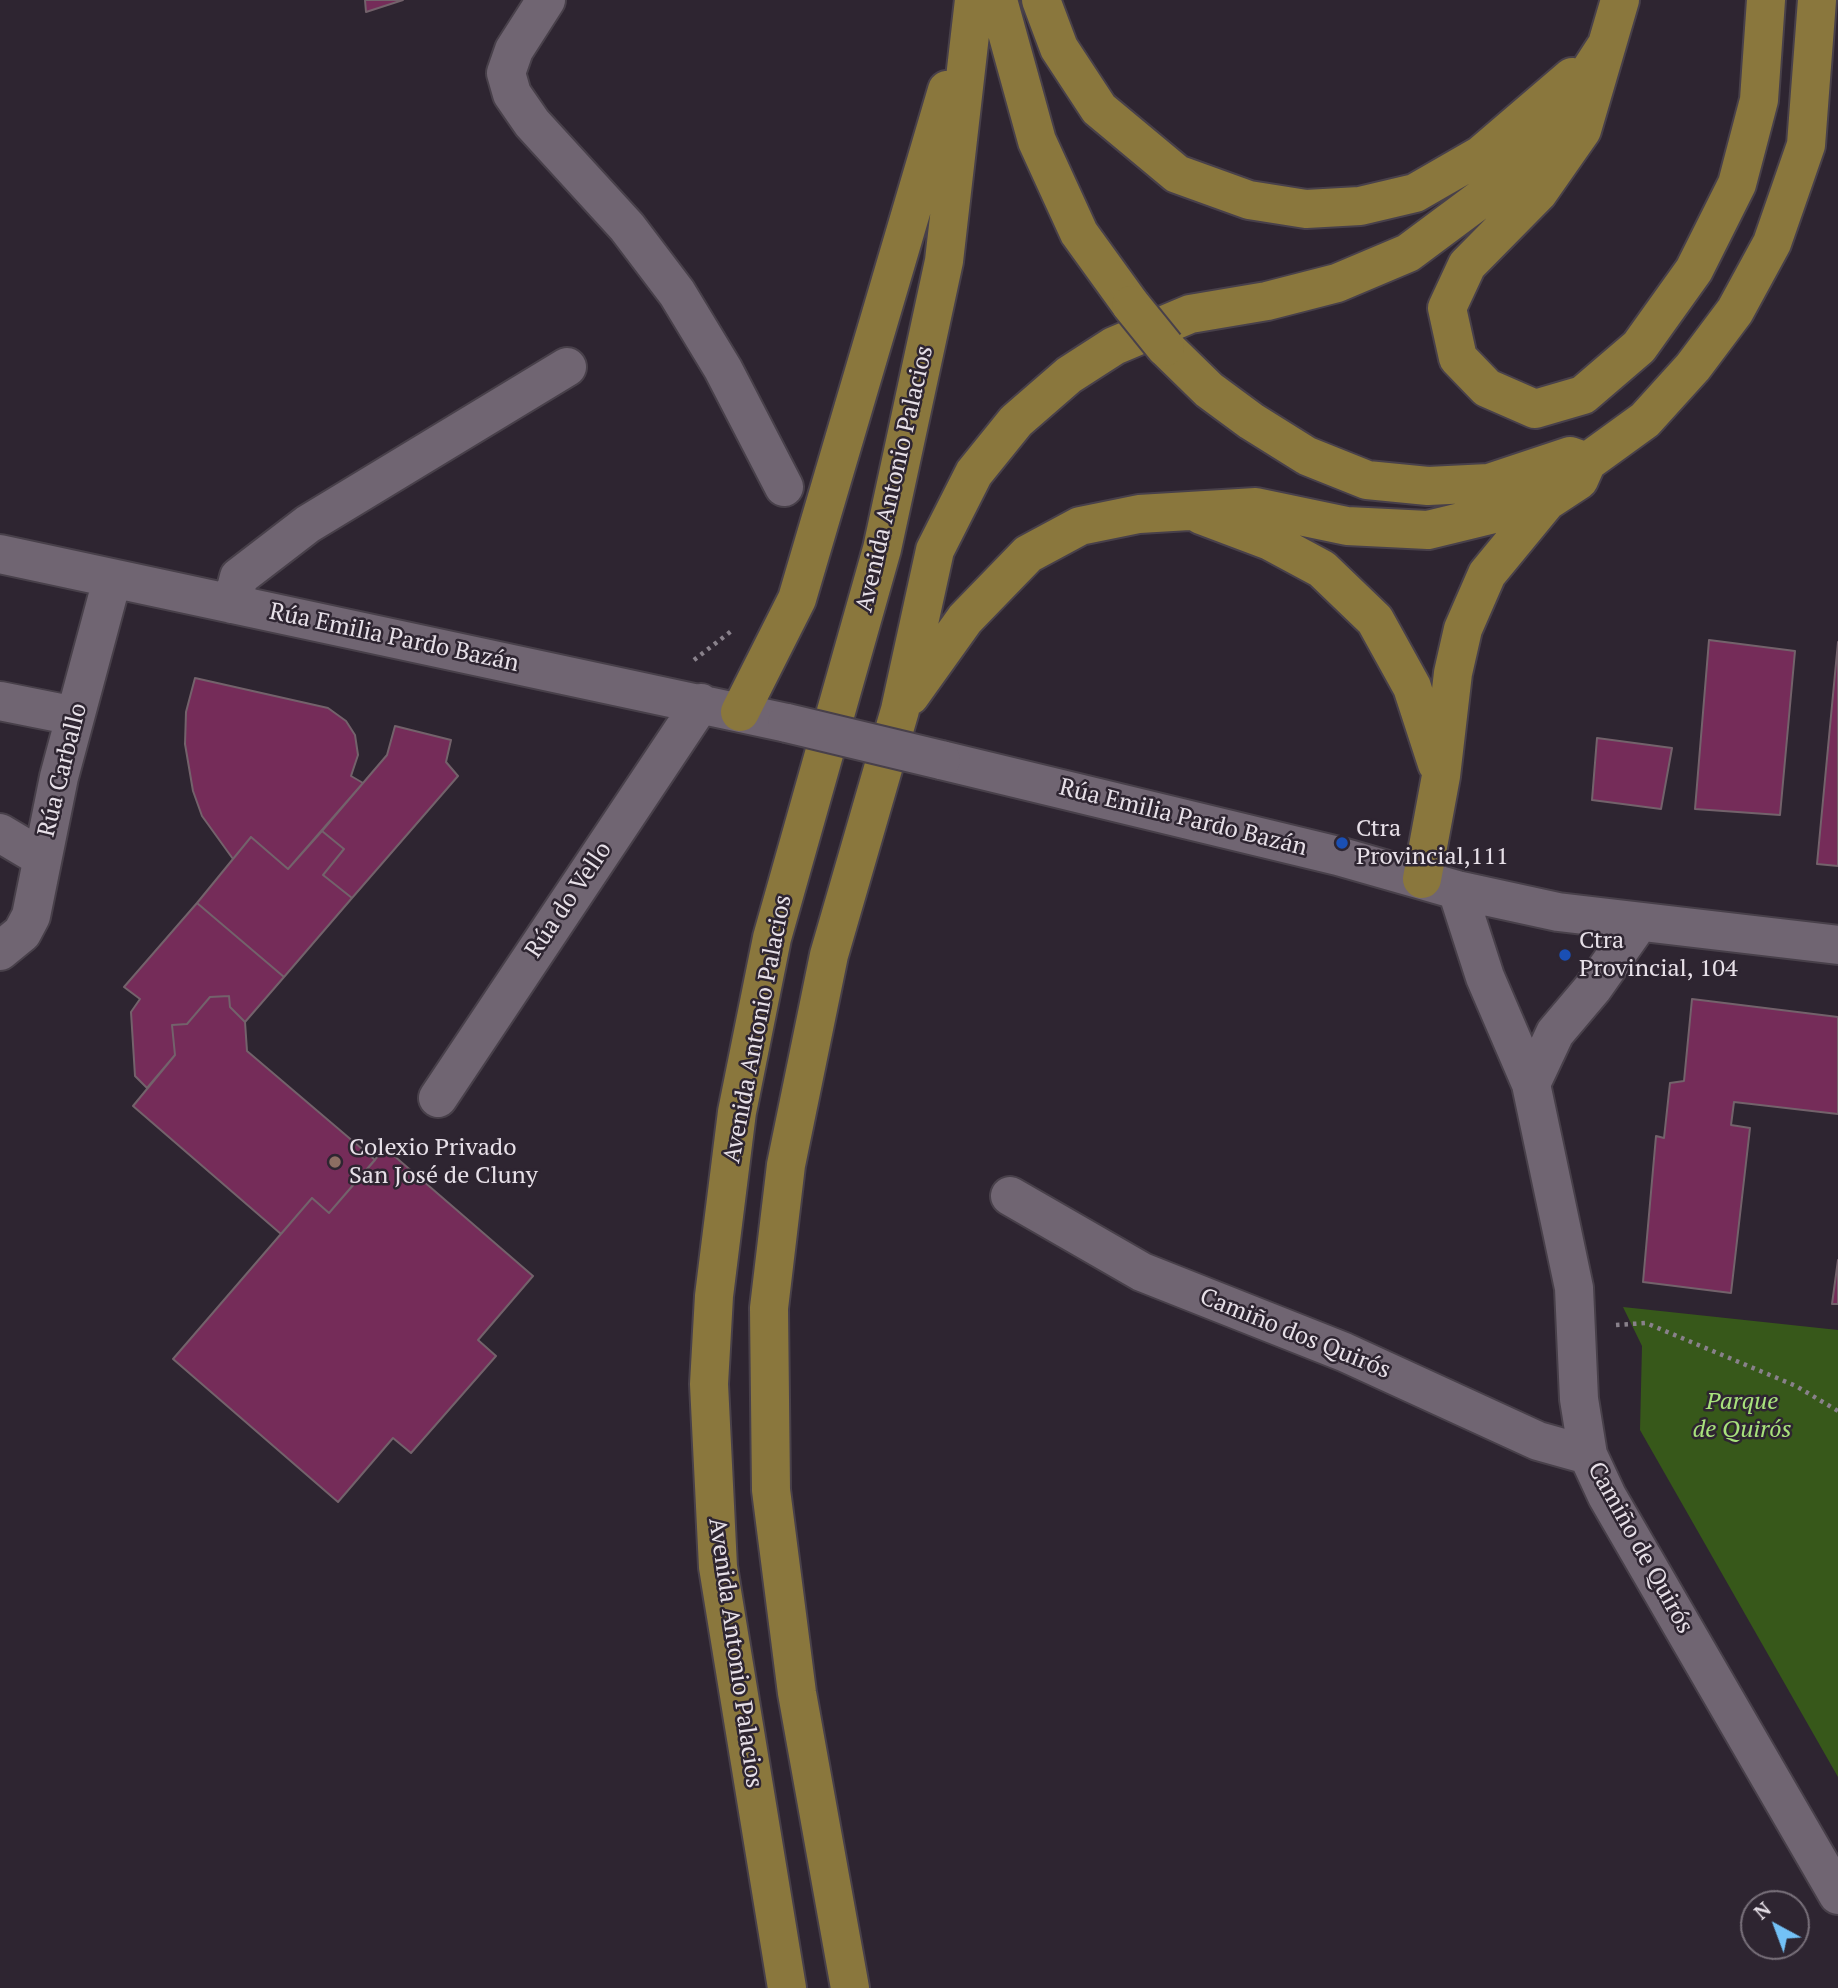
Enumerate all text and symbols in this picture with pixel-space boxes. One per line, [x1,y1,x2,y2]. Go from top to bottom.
street label: Avenida Antonio Palacios [850,343,940,615]
street label: Rúa Emilia Pardo Bazán [267,597,521,679]
street label: Rúa Carballo [32,700,94,840]
street label: Rúa Emilia Pardo Bazán [1056,773,1310,863]
place label: Ctra Provincial,111 [1356,815,1509,871]
marker: Ctra Provincial,111 [1334,835,1350,851]
street label: Rúa do Vello [520,837,618,963]
street label: Avenida Antonio Palacios [718,893,798,1165]
place label: Ctra Provincial, 104 [1579,927,1738,983]
marker: Ctra Provincial, 104 [1557,947,1573,963]
place label: Colexio Privado San José de Cluny [349,1134,538,1190]
marker: Colexio Privado San José de Cluny [327,1154,343,1170]
street label: Camiño dos Quirós [1195,1283,1395,1385]
park label: Parque de Quirós [1692,1388,1792,1444]
street label: Camiño de Quirós [1581,1457,1699,1639]
street label: Avenida Antonio Palacios [702,1516,768,1790]
north arrow [1740,1890,1810,1960]
text: N [1749,1896,1776,1924]

